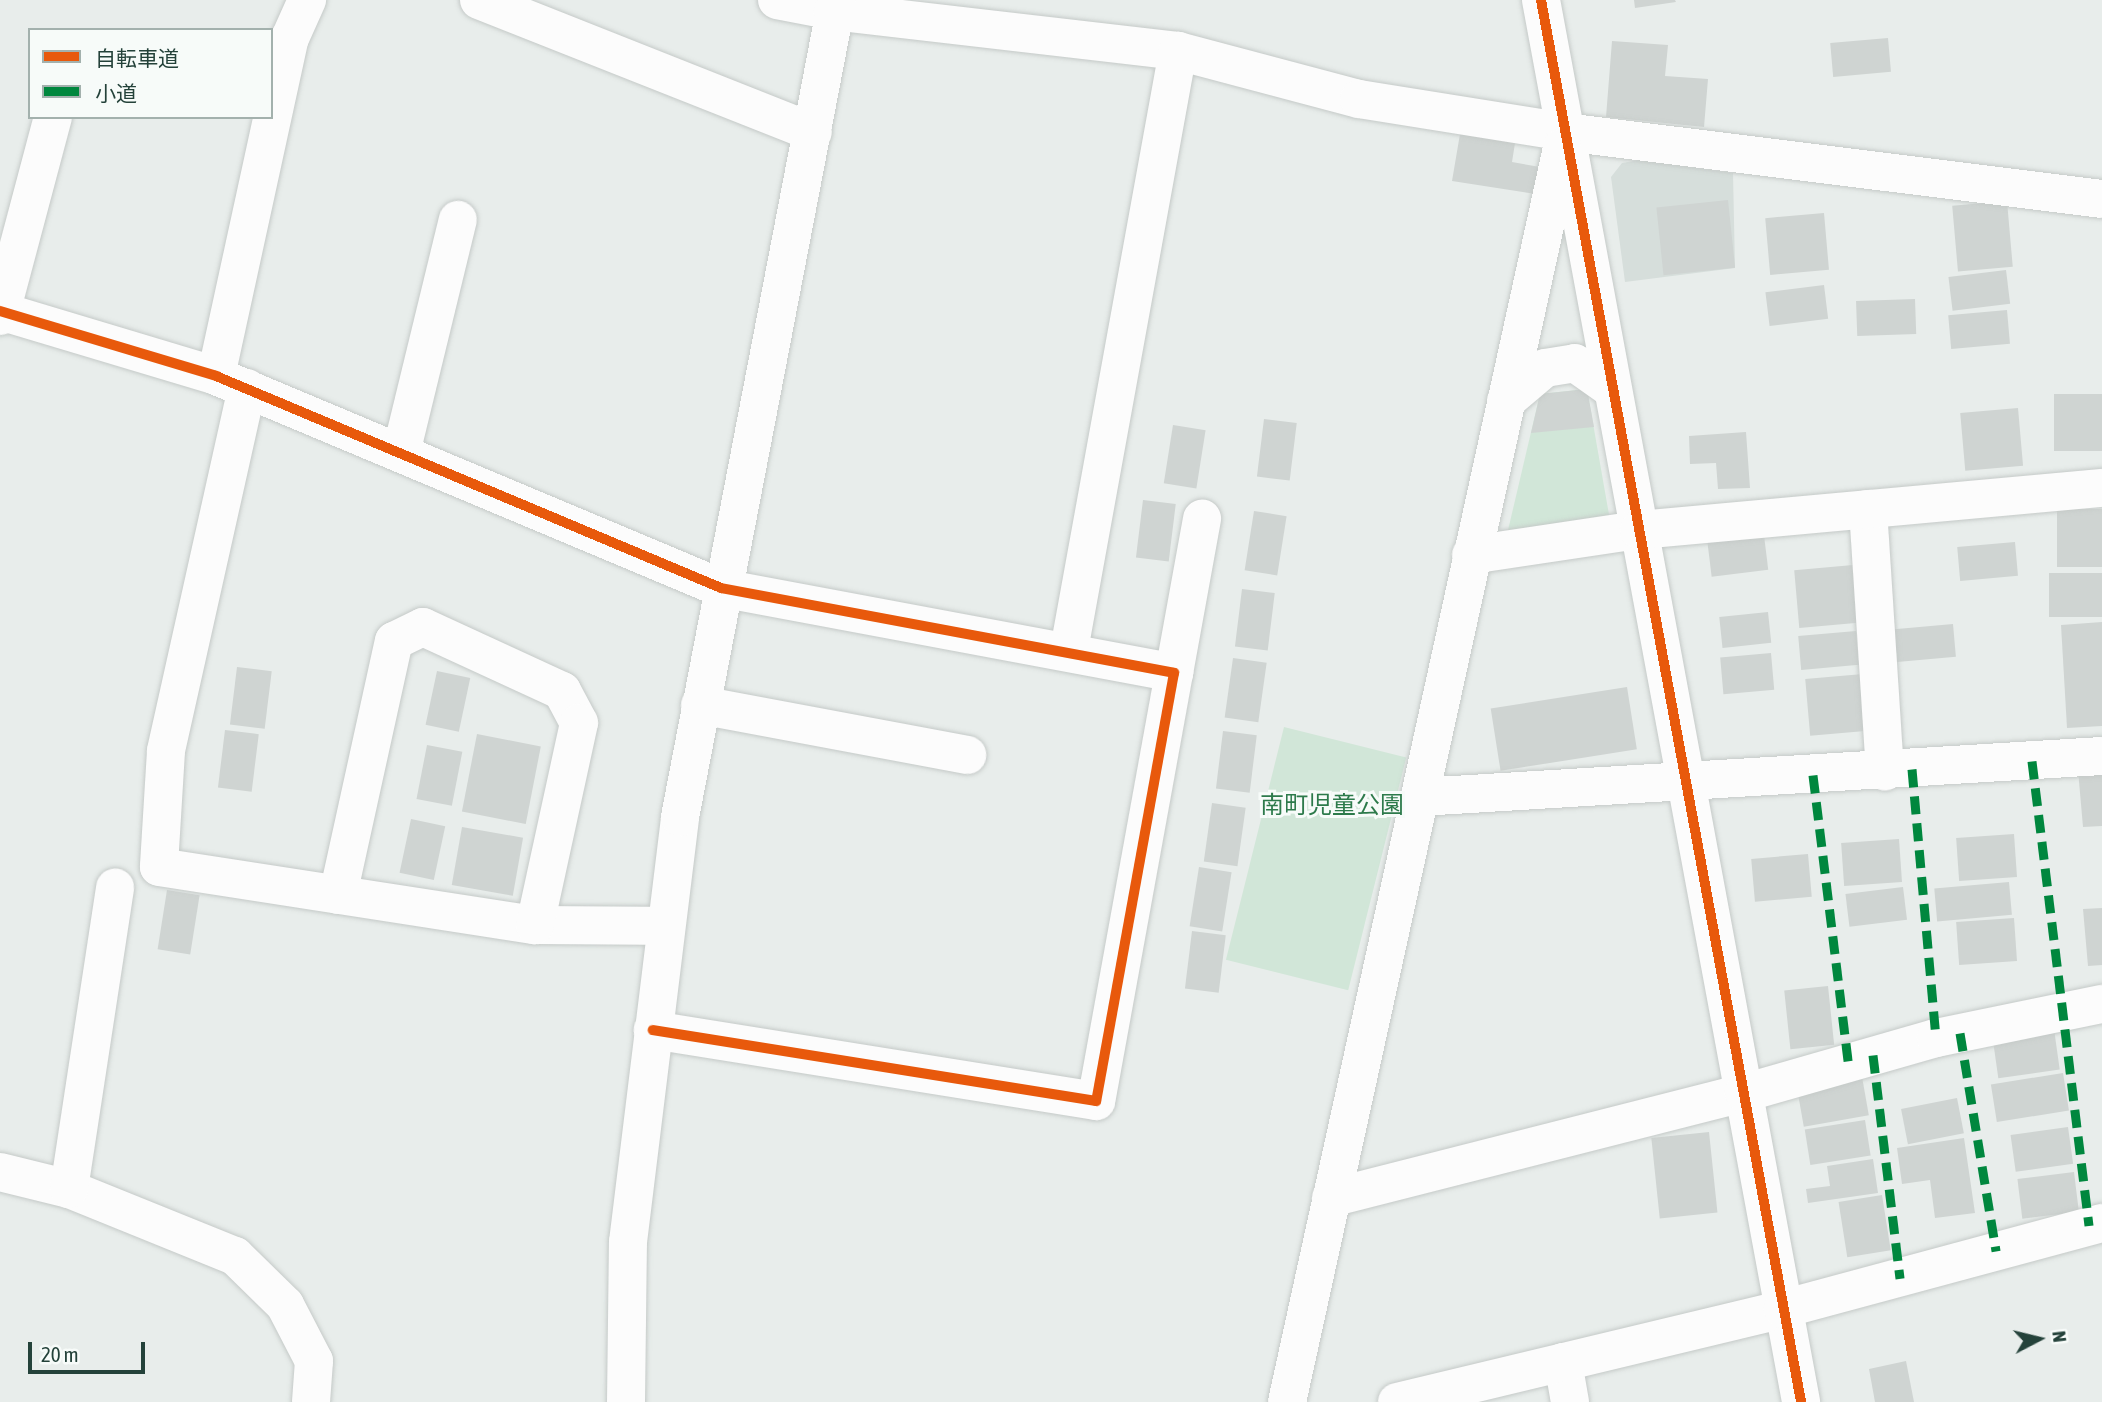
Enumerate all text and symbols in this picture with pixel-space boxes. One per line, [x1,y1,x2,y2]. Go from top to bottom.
legend [28,28,273,119]
text: 自転車道 [95,46,179,70]
text: 小道 [95,81,137,105]
park label: 南町児童公園 [1260,791,1404,819]
north arrow [2004,1304,2074,1374]
scale bar [32,1328,149,1372]
text: N [2048,1330,2071,1343]
text: 20 m [41,1342,79,1366]

